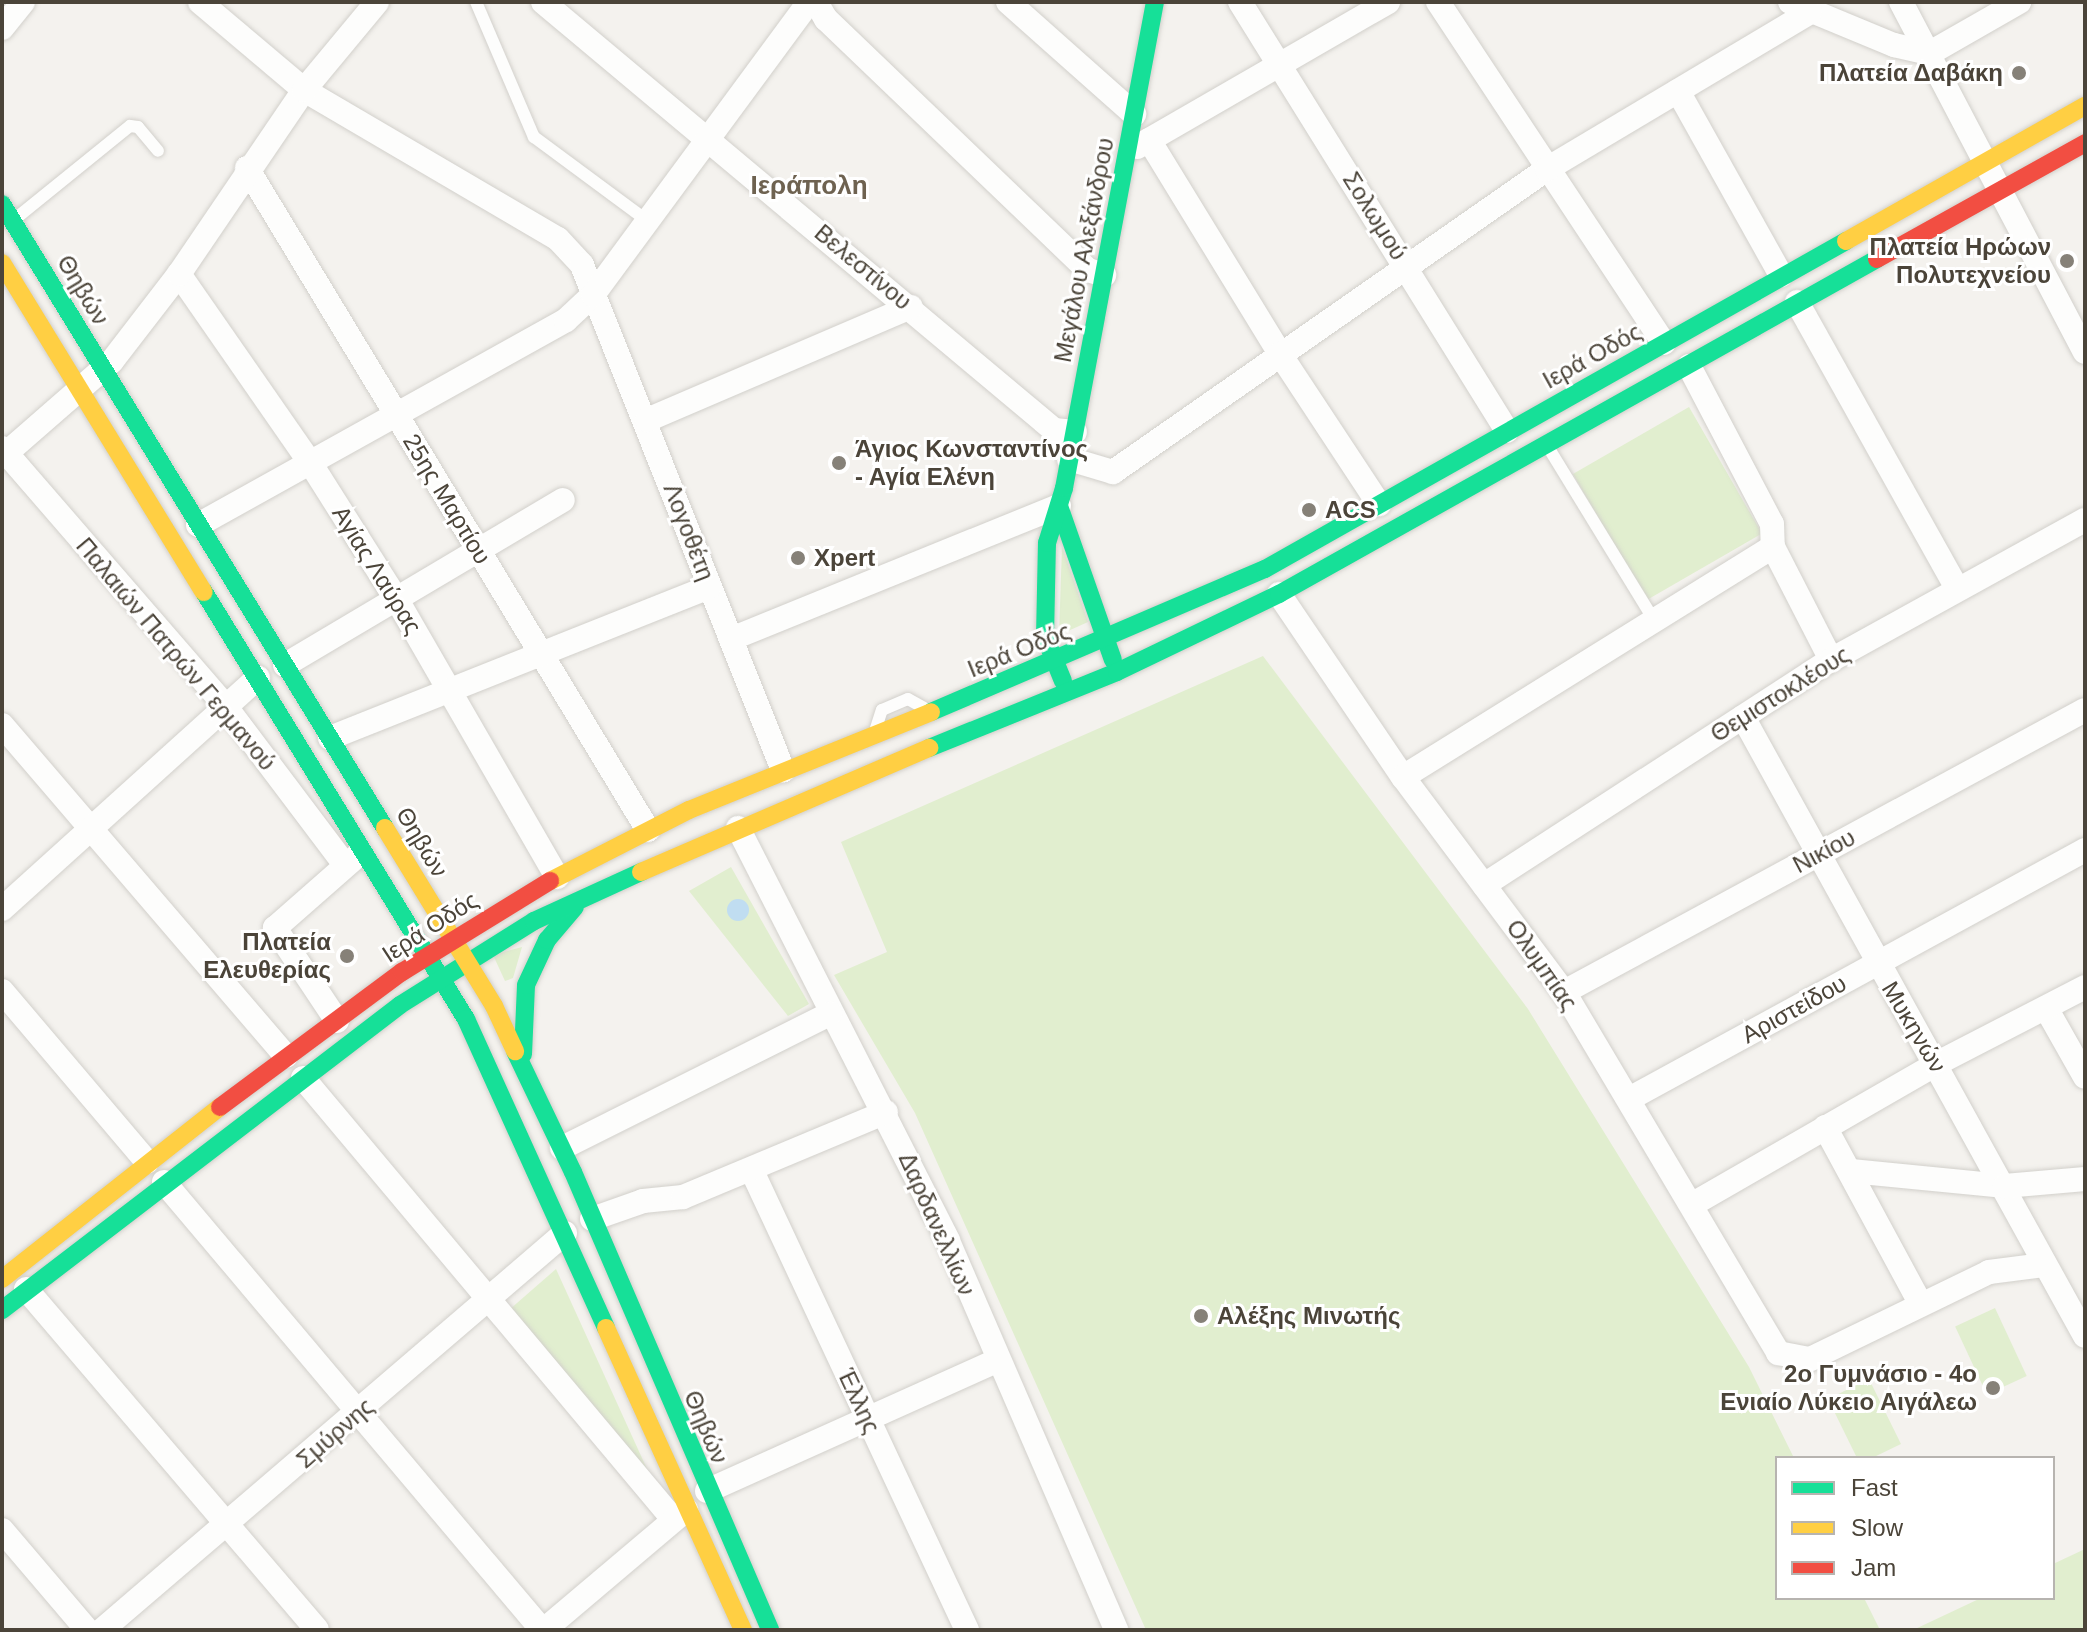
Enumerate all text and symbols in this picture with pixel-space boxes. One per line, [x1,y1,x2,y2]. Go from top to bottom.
place label: Πλατεία Δαβάκη [1818,59,2003,87]
marker: Πλατεία Δαβάκη [2010,64,2028,82]
street label: Μεγάλου Αλεξάνδρου [1048,135,1120,365]
street label: Σολωμού [1337,167,1413,265]
district label: Ιεράπολη [750,170,868,202]
street label: Βελεστίνου [809,218,917,316]
place label: Πλατεία Ηρώων Πολυτεχνείου [1870,233,2051,289]
street label: Θηβών [51,250,115,330]
marker: Πλατεία Ηρώων Πολυτεχνείου [2058,252,2076,270]
street label: Ιερά Οδός [1538,317,1646,395]
street label: 25ης Μαρτίου [397,429,497,569]
place label: Άγιος Κωνσταντίνος - Αγία Ελένη [855,435,1088,491]
marker: Άγιος Κωνσταντίνος - Αγία Ελένη [830,454,848,472]
street label: Λογοθέτη [657,479,721,585]
place label: ACS [1325,496,1376,524]
street label: Αγίας Λαύρας [326,500,428,640]
marker: ACS [1300,501,1318,519]
street label: Παλαιών Πατρών Γερμανού [70,532,282,776]
place label: Xpert [814,544,875,572]
marker: Xpert [789,549,807,567]
street label: Ιερά Οδός [963,616,1075,684]
street label: Θεμιστοκλέους [1705,640,1855,748]
street label: Θηβών [390,802,454,882]
street label: Νικίου [1788,823,1860,879]
street label: Ιερά Οδός [377,885,483,969]
street label: Ολυμπίας [1500,914,1584,1016]
place label: Πλατεία Ελευθερίας [203,928,331,984]
marker: Πλατεία Ελευθερίας [338,947,356,965]
street label: Αριστείδου [1737,968,1851,1050]
street label: Μυκηνών [1876,976,1952,1078]
street label: Δαρδανελλίων [893,1148,981,1300]
place label: Αλέξης Μινωτής [1217,1302,1400,1330]
marker: Αλέξης Μινωτής [1192,1307,1210,1325]
place label: 2ο Γυμνάσιο - 4ο Ενιαίο Λύκειο Αιγάλεω [1718,1360,1977,1416]
street label: Έλλης [832,1364,886,1438]
marker: 2ο Γυμνάσιο - 4ο Ενιαίο Λύκειο Αιγάλεω [1984,1379,2002,1397]
street label: Θηβών [678,1386,734,1468]
street label: Σμύρνης [291,1392,379,1474]
legend [1775,1456,2055,1600]
text: Fast [1851,1474,1898,1501]
text: Slow [1851,1514,1903,1541]
text: Jam [1851,1554,1896,1581]

